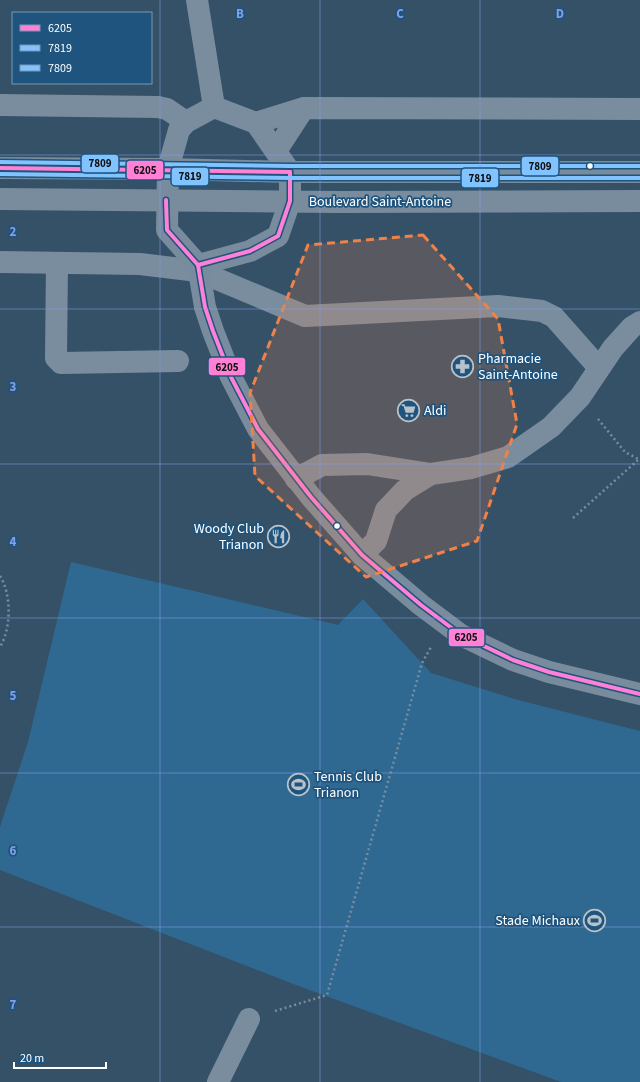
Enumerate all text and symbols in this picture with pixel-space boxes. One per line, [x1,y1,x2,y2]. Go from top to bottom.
text: B [236,5,244,23]
text: C [396,5,404,23]
text: D [556,5,564,23]
legend [12,12,152,84]
text: 6205 [48,20,72,37]
text: 7819 [48,40,72,57]
text: 7809 [48,60,72,77]
line badge: 7809 [81,154,119,173]
text: 7809 [88,156,112,171]
line badge: 7809 [521,156,559,176]
text: 7809 [528,159,552,174]
line badge: 6205 [126,160,164,180]
unlabelled marker [585,161,595,171]
text: 6205 [133,163,157,178]
line badge: 7819 [171,167,209,186]
line badge: 7819 [461,168,499,188]
text: 7819 [178,169,202,184]
text: 7819 [468,171,492,186]
street label: Boulevard Saint-Antoine [309,192,451,212]
text: 2 [10,223,17,241]
place label: Pharmacie Saint-Antoine [478,349,558,385]
pharmacy icon: Pharmacie Saint-Antoine [450,353,476,379]
line badge: 6205 [208,357,246,376]
text: 6205 [215,360,239,375]
text: 3 [10,378,17,396]
supermarket icon: Aldi [395,397,421,423]
place label: Aldi [424,401,446,421]
place label: Woody Club Trianon [194,519,264,555]
unlabelled marker [332,521,342,531]
restaurant icon: Woody Club Trianon [266,523,292,549]
text: 4 [10,533,17,551]
line badge: 6205 [448,628,485,647]
text: 6205 [454,630,478,645]
text: 5 [10,687,17,705]
place label: Tennis Club Trianon [314,767,382,803]
sports icon: Tennis Club Trianon [286,771,312,797]
text: 6 [10,842,17,860]
sports icon: Stade Michaux [582,907,608,933]
place label: Stade Michaux [495,911,581,931]
text: 7 [10,996,17,1014]
scale bar [14,1044,106,1070]
text: 20 m [20,1050,44,1067]

